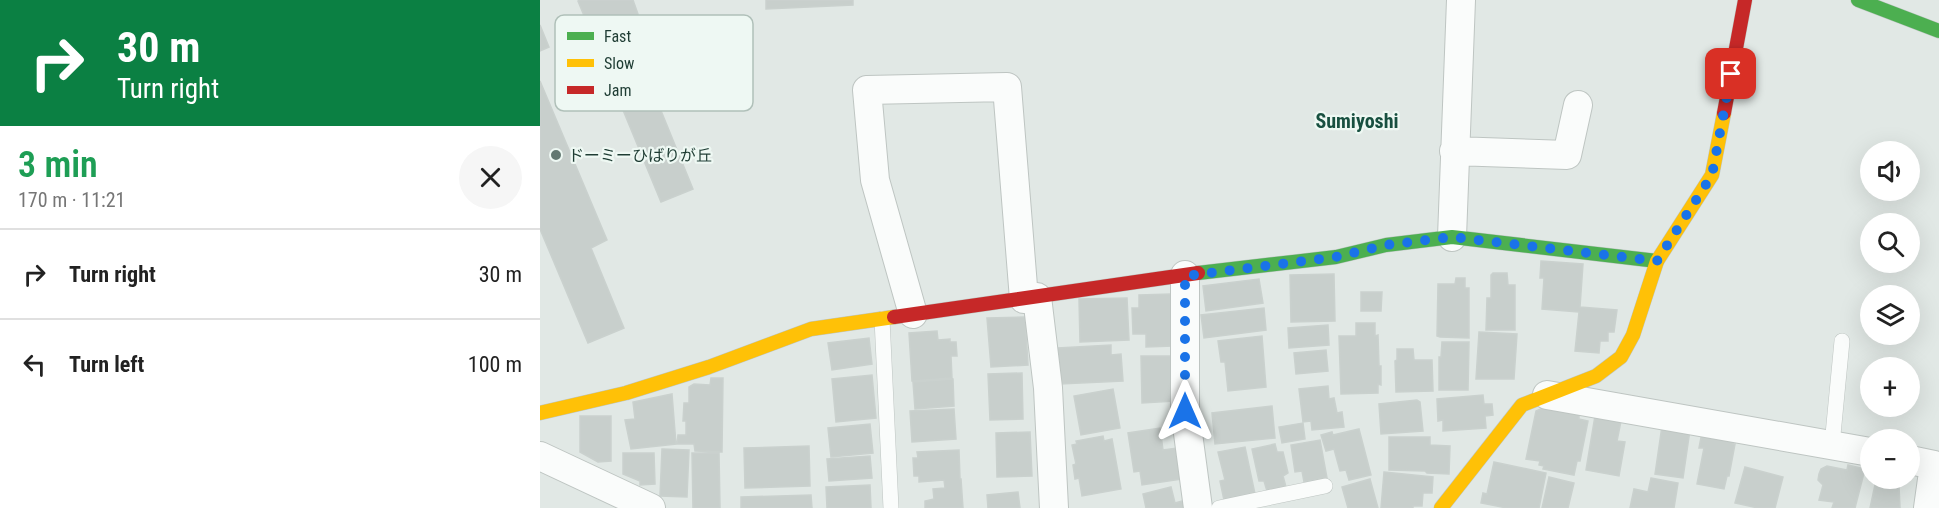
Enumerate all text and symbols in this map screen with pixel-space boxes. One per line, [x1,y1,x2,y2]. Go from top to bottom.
legend [555,15,753,111]
text: 30 m [117,23,200,72]
icon: right [18,24,96,102]
text: Fast [604,27,631,46]
pin [1705,48,1756,99]
text: Slow [604,54,634,73]
icon: arrive [1714,57,1747,90]
text: Turn right [117,73,219,105]
text: Jam [604,81,631,100]
district label: Sumiyoshi [1315,109,1399,133]
map controls [1860,141,1920,489]
button: sound [1860,141,1920,201]
text: 3 min [18,144,98,186]
button: close [459,146,522,209]
place label: ドーミーひばりが丘 [568,146,712,165]
marker: ドーミーひばりが丘 [549,148,563,162]
text: 170 m · 11:21 [18,188,125,212]
button: search [1860,213,1920,273]
icon: right [18,258,51,291]
text: Turn right [69,262,156,287]
text: 30 m [479,262,522,287]
button: layers [1860,285,1920,345]
icon: left [18,348,51,381]
text: Turn left [69,352,144,377]
text: 100 m [468,352,522,377]
button: + [1860,357,1920,417]
position arrow [1153,379,1217,443]
button: − [1860,429,1920,489]

